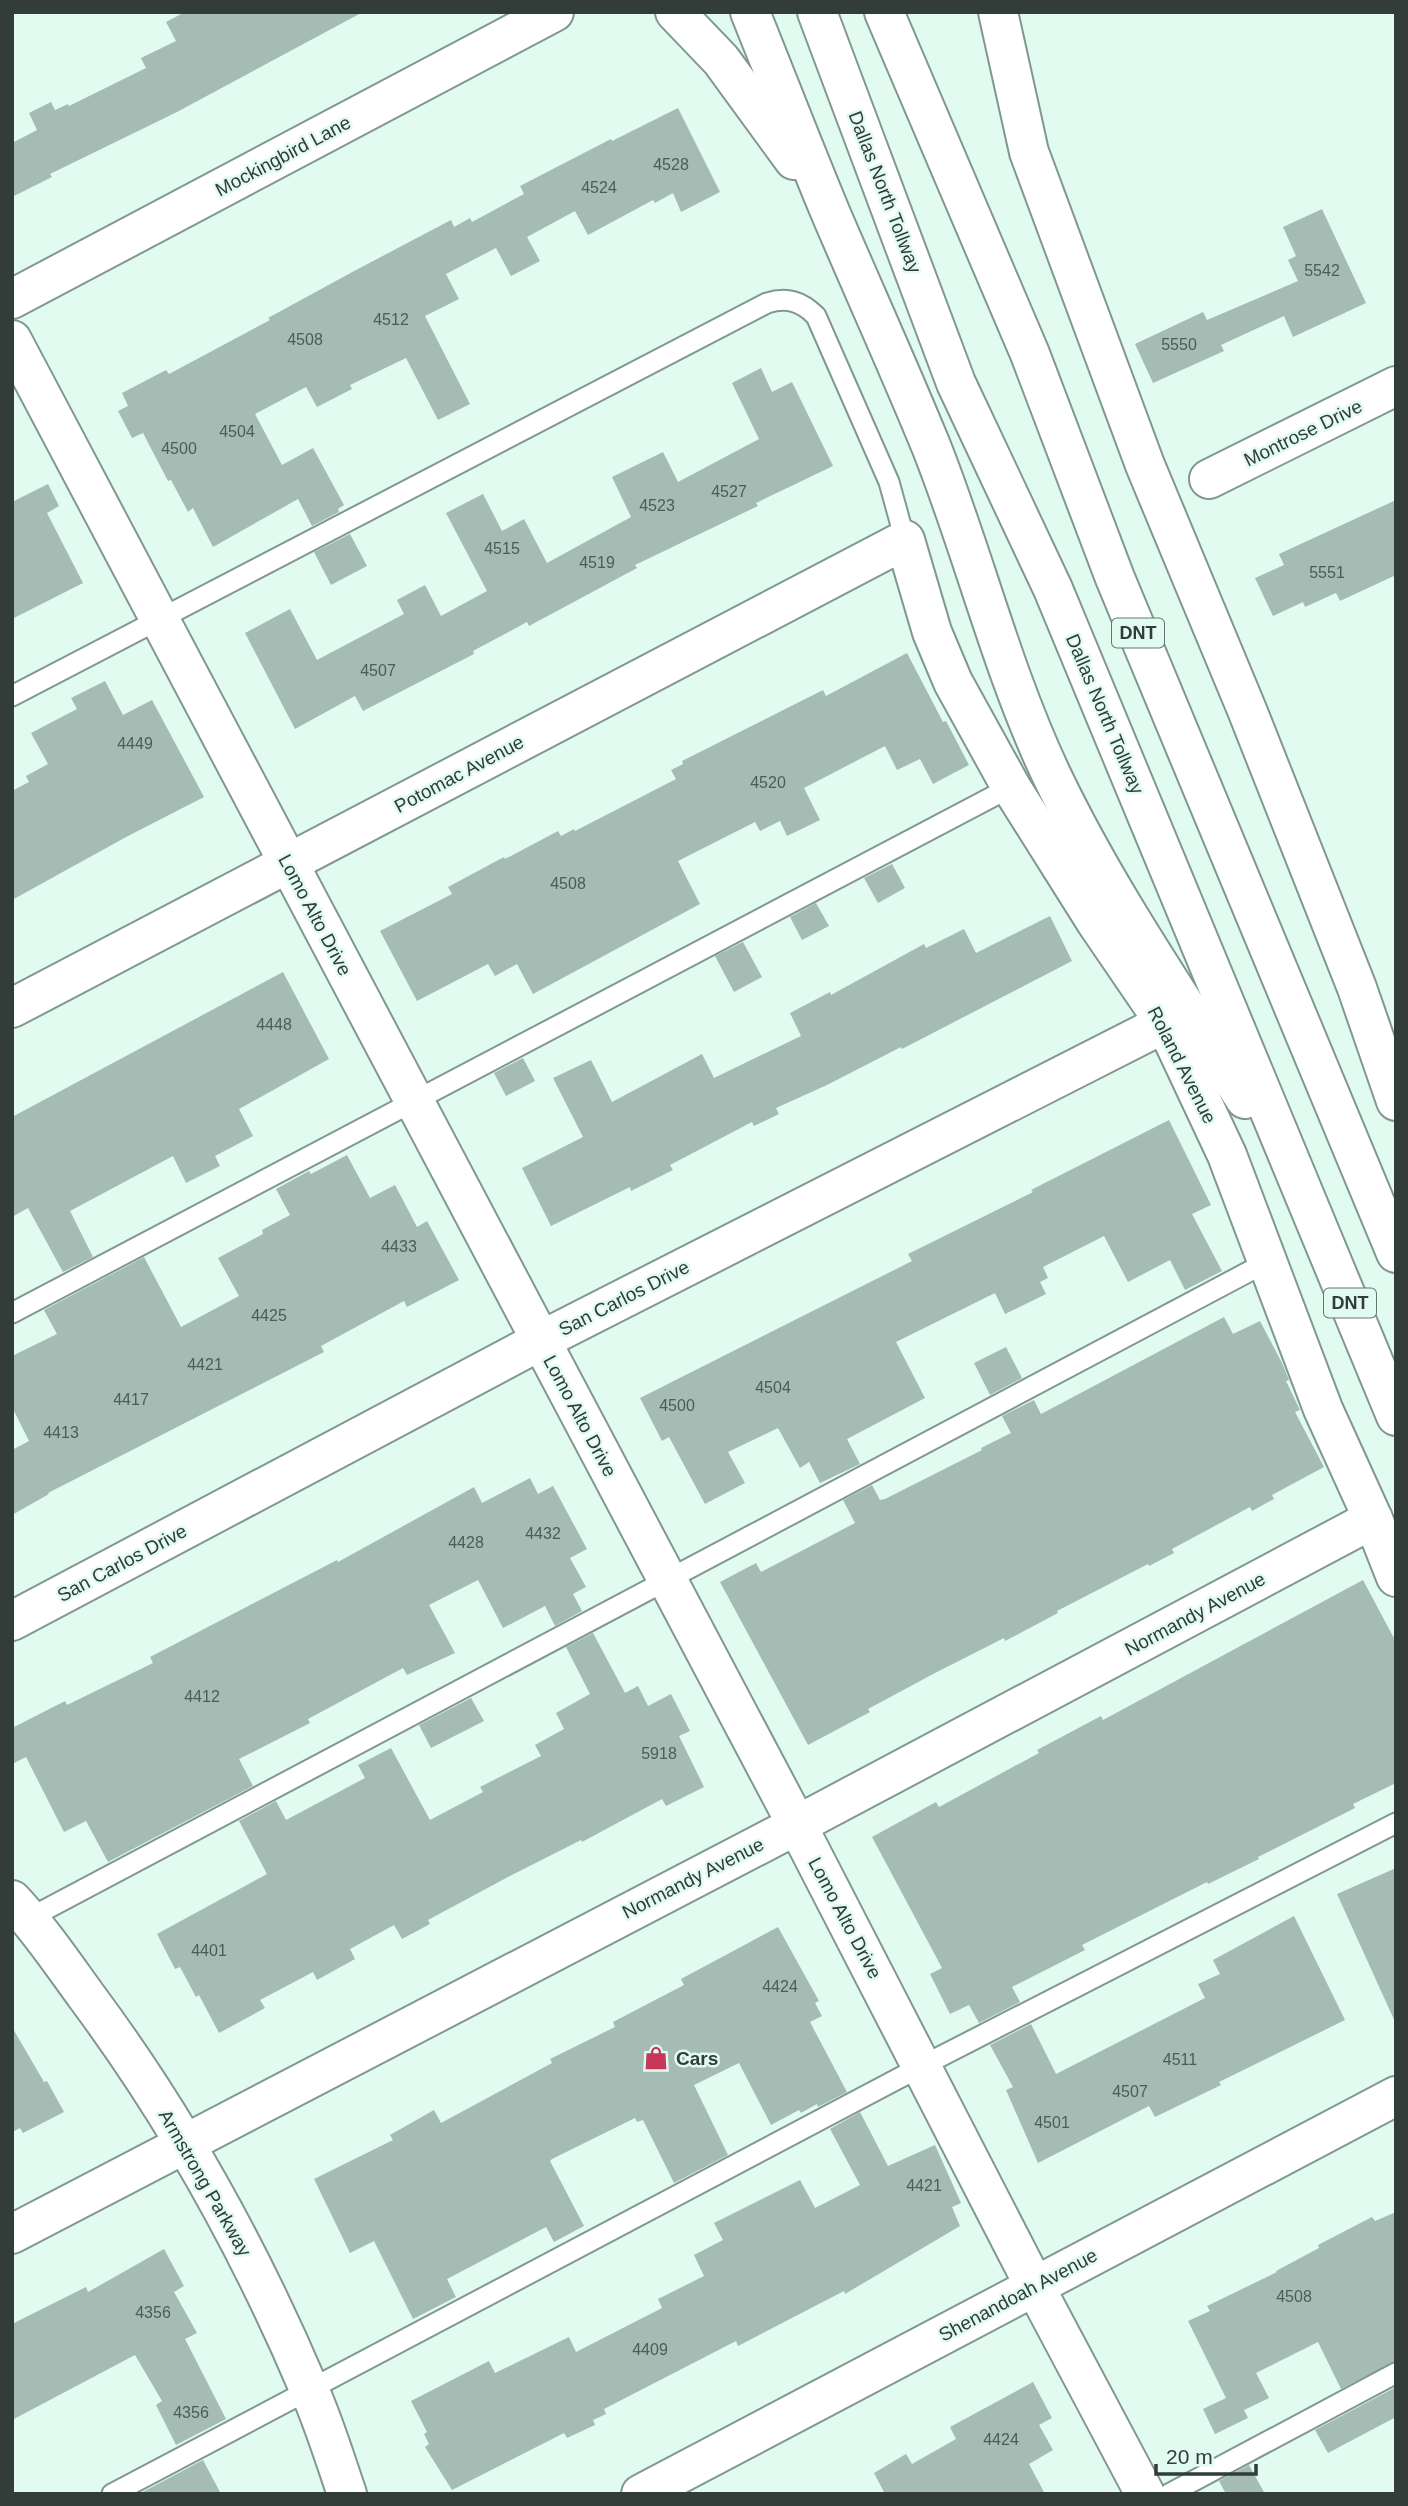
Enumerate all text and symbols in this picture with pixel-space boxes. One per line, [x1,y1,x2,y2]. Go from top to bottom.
street label: Dallas North Tollway [844,108,926,276]
street label: Mockingbird Lane [212,112,354,200]
house number: 4528 [653,156,689,173]
house number: 4524 [581,179,617,196]
house number: 5542 [1304,262,1340,279]
house number: 4512 [373,311,409,328]
house number: 4508 [287,331,323,348]
house number: 5550 [1161,336,1197,353]
street label: Montrose Drive [1241,395,1365,471]
house number: 4504 [219,423,255,440]
house number: 4500 [161,440,197,457]
house number: 4527 [711,483,747,500]
house number: 4523 [639,497,675,514]
house number: 4515 [484,540,520,557]
house number: 4519 [579,554,615,571]
house number: 5551 [1309,564,1345,581]
road number: DNT [1112,618,1164,648]
street label: Dallas North Tollway [1062,631,1148,798]
house number: 4507 [360,662,396,679]
street label: Potomac Avenue [391,731,527,817]
house number: 4449 [117,735,153,752]
house number: 4520 [750,774,786,791]
street label: Lomo Alto Drive [274,851,356,979]
house number: 4508 [550,875,586,892]
street label: Roland Avenue [1143,1003,1221,1127]
house number: 4448 [256,1016,292,1033]
house number: 4433 [381,1238,417,1255]
street label: San Carlos Drive [555,1256,693,1340]
road number: DNT [1324,1288,1376,1318]
house number: 4425 [251,1307,287,1324]
street label: Lomo Alto Drive [539,1352,621,1480]
house number: 4421 [187,1356,223,1373]
house number: 4504 [755,1379,791,1396]
house number: 4417 [113,1391,149,1408]
house number: 4500 [659,1397,695,1414]
house number: 4413 [43,1424,79,1441]
street label: San Carlos Drive [54,1520,190,1606]
house number: 4432 [525,1525,561,1542]
house number: 4428 [448,1534,484,1551]
street label: Normandy Avenue [1121,1568,1269,1660]
house number: 4412 [184,1688,220,1705]
house number: 5918 [641,1745,677,1762]
street label: Normandy Avenue [619,1833,767,1923]
street label: Lomo Alto Drive [804,1854,886,1982]
house number: 4401 [191,1942,227,1959]
house number: 4424 [762,1978,798,1995]
shop icon: Cars [642,2044,670,2072]
place label: Cars [676,2048,718,2069]
house number: 4511 [1163,2051,1197,2068]
house number: 4507 [1112,2083,1148,2100]
street label: Armstrong Parkway [154,2106,256,2260]
house number: 4501 [1034,2114,1070,2131]
house number: 4421 [906,2177,942,2194]
street label: Shenandoah Avenue [935,2244,1101,2346]
house number: 4508 [1276,2288,1312,2305]
house number: 4356 [135,2304,171,2321]
house number: 4409 [632,2341,668,2358]
house number: 4356 [173,2404,209,2421]
house number: 4424 [983,2431,1019,2448]
scale bar [1156,2432,1256,2476]
text: 20 m [1166,2445,1213,2468]

